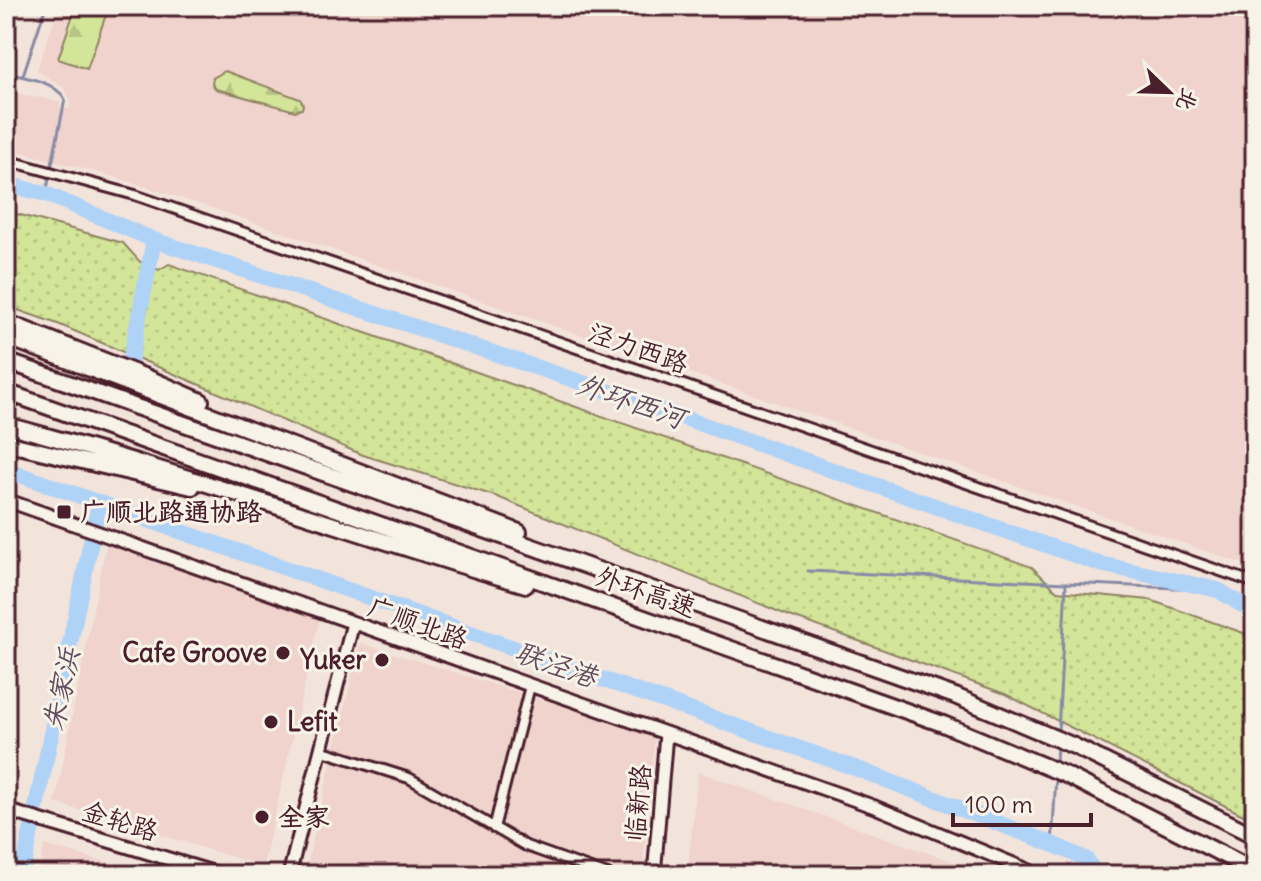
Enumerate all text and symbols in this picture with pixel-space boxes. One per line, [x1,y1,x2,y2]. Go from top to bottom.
north arrow [1129,52,1209,132]
text: 北 [1170,84,1205,115]
street label: 泾力西路 [584,315,693,380]
water label: 外环西河 [572,366,694,438]
place label: 广顺北路通协路 [80,495,262,528]
marker: 广顺北路通协路 [55,503,73,521]
street label: 外环高速 [592,559,701,624]
street label: 广顺北路 [364,589,473,656]
water label: 联泾港 [510,633,604,696]
place label: Cafe Groove [122,636,267,669]
water label: 朱家浜 [35,643,88,734]
place label: Yuker [299,643,366,676]
marker: Cafe Groove [274,644,292,662]
marker: Yuker [373,651,391,669]
place label: Lefit [287,705,338,738]
marker: Lefit [262,713,280,731]
street label: 临新路 [618,763,657,843]
scale bar [953,777,1091,827]
text: 100 m [965,789,1033,819]
street label: 金轮路 [78,793,162,848]
place label: 全家 [278,800,330,833]
marker: 全家 [253,808,271,826]

